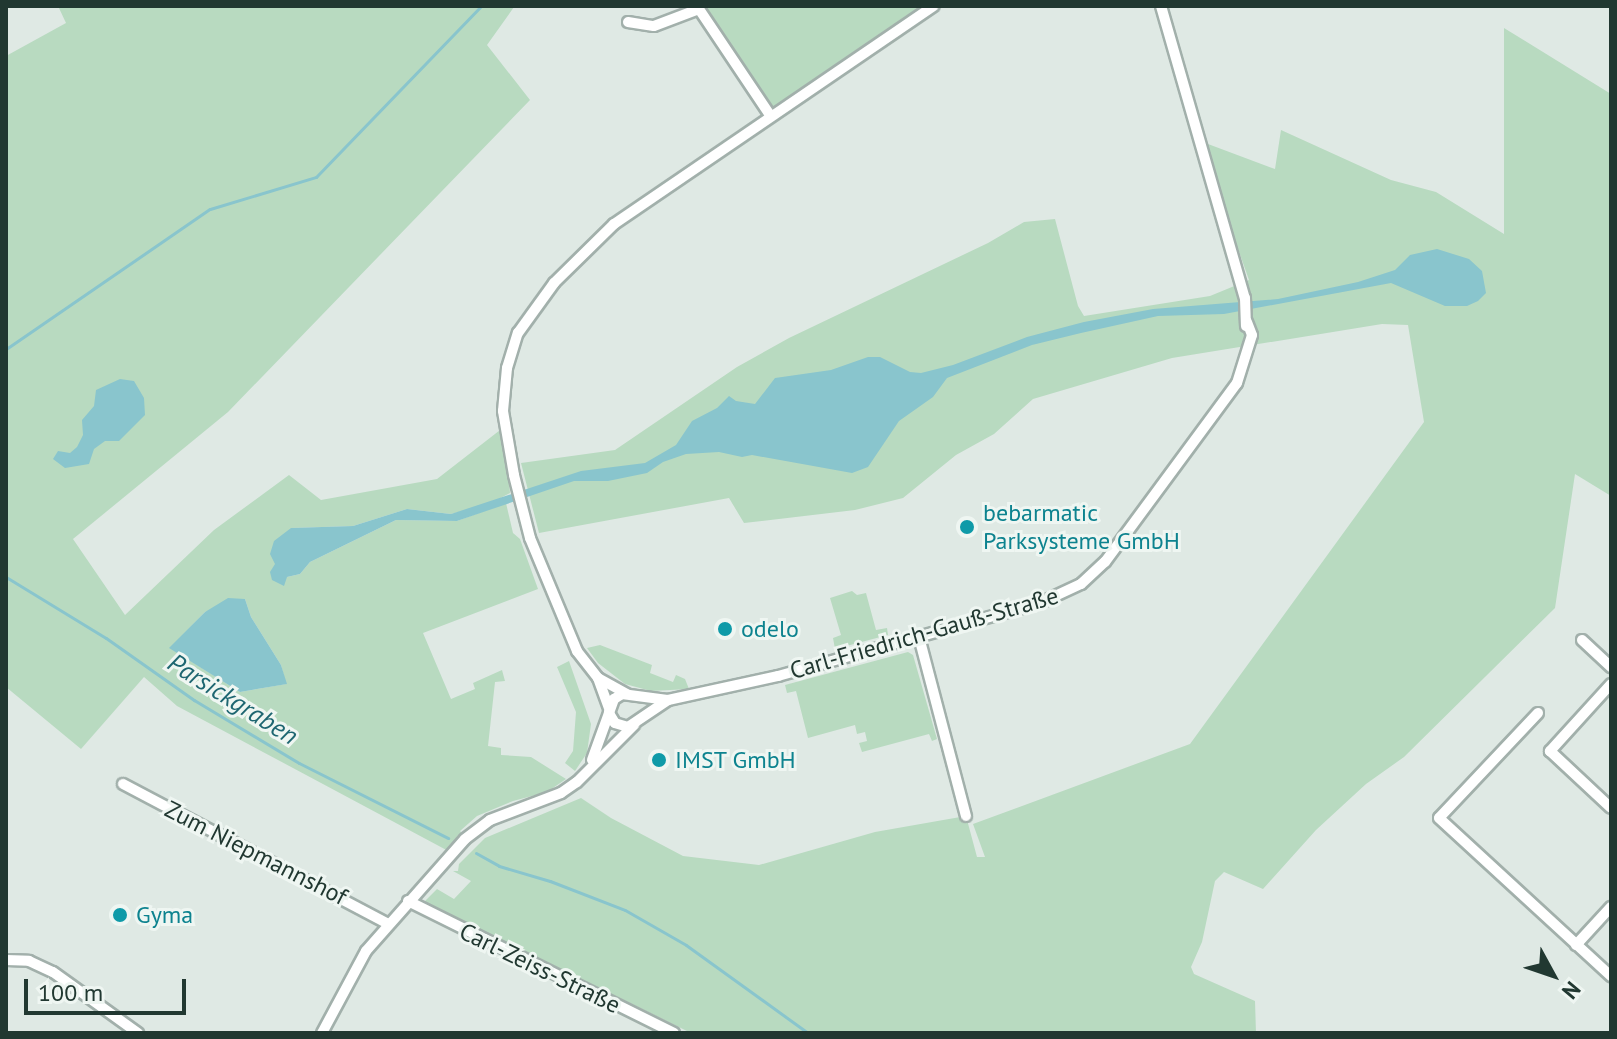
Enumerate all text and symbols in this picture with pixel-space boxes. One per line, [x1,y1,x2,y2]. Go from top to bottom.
place label: bebarmatic Parksysteme GmbH [983,499,1180,555]
marker: bebarmatic Parksysteme GmbH [958,518,976,536]
street label: Carl-Friedrich-Gauß-Straße [786,581,1062,685]
place label: odelo [741,615,799,643]
marker: odelo [716,620,734,638]
water label: Parsickgraben [162,647,304,751]
place label: IMST GmbH [675,746,797,774]
marker: IMST GmbH [650,751,668,769]
street label: Zum Niepmannshof [160,795,352,911]
place label: Gyma [136,901,193,929]
marker: Gyma [111,906,129,924]
street label: Carl-Zeiss-Straße [455,917,625,1019]
north arrow [1513,935,1593,1015]
scale bar [28,963,190,1013]
text: N [1556,976,1587,1005]
text: 100 m [38,977,103,1008]

